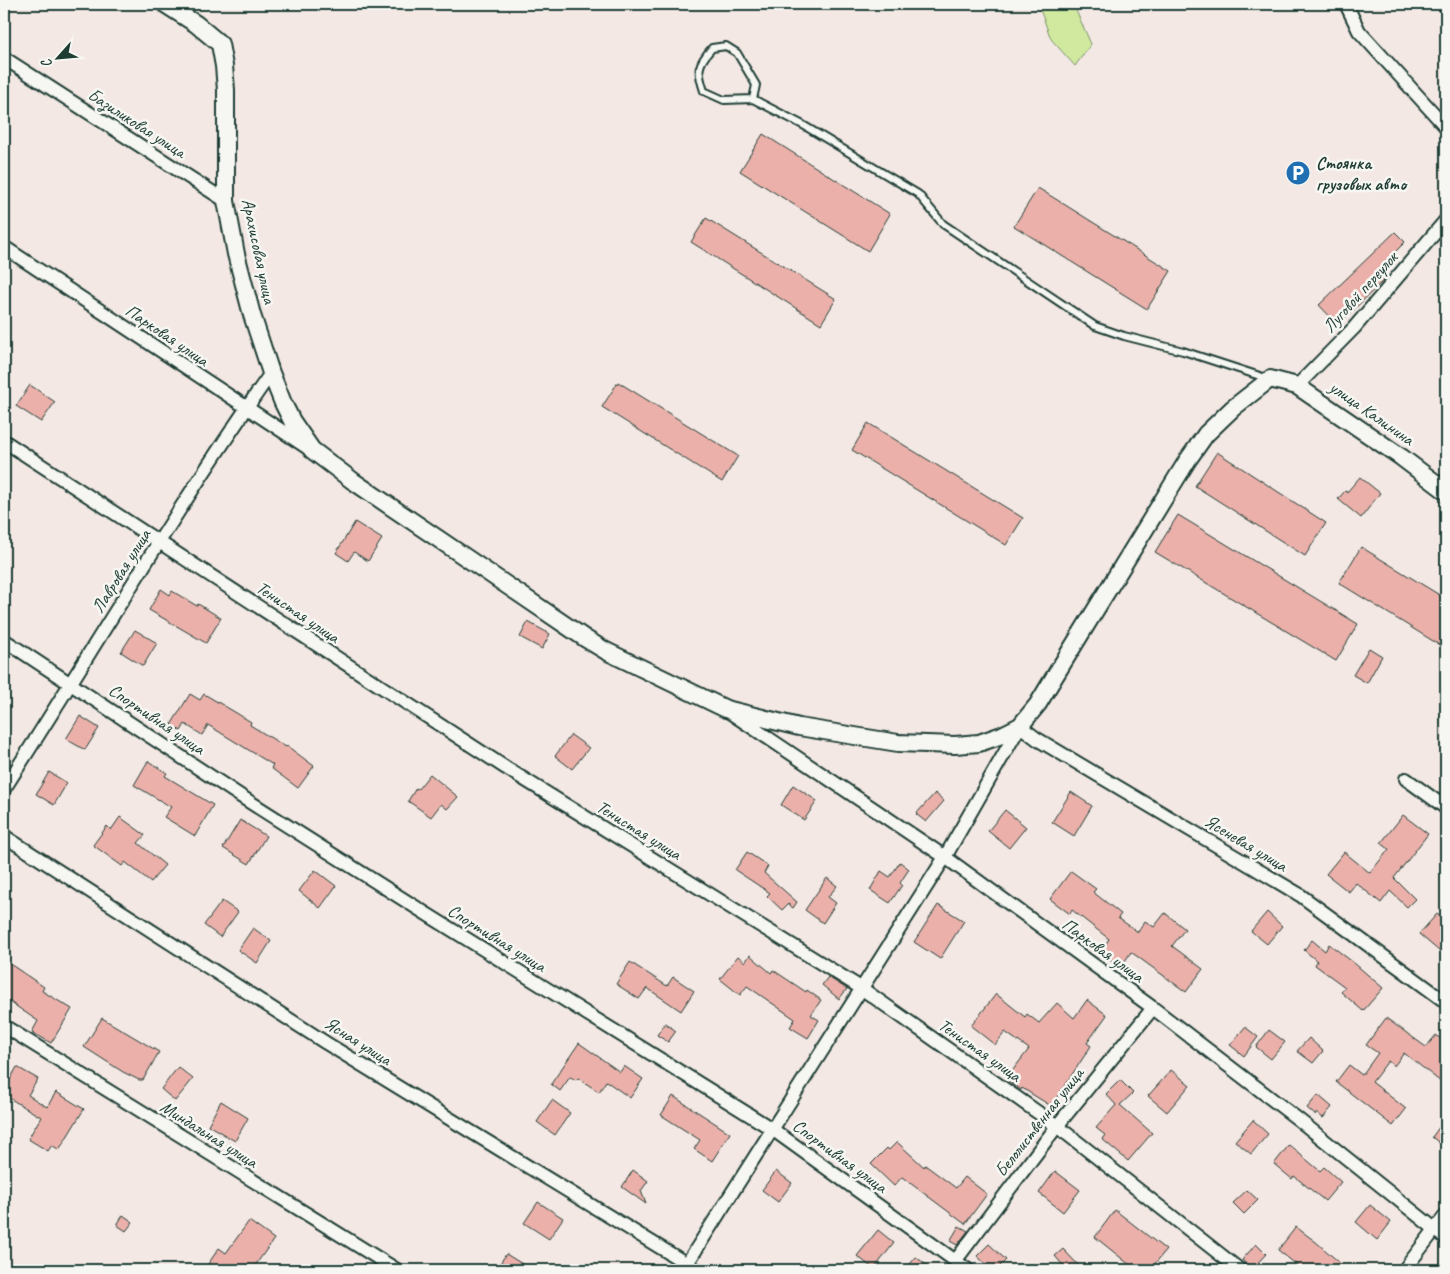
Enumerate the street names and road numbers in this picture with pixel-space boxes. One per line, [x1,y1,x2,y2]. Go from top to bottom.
street label: Базиликовая улица [83,83,191,165]
street label: Арахисовая улица [237,196,281,307]
street label: Луговой переулок [1318,245,1404,337]
street label: Парковая улица [121,299,214,372]
street label: улица Калинина [1325,375,1419,451]
street label: Лавровая улица [87,524,156,617]
street label: Тенистая улица [252,576,345,649]
street label: Спортивная улица [105,679,210,760]
street label: Тенистая улица [593,795,686,865]
street label: Ясеневая улица [1201,810,1292,877]
street label: Спортивная улица [444,899,551,977]
street label: Парковая улица [1058,913,1149,988]
street label: Ясная улица [321,1012,397,1071]
street label: Тенистая улица [934,1014,1026,1087]
street label: Белолиственная улица [990,1062,1089,1181]
street label: Миндальная улица [156,1095,263,1173]
street label: Спортивная улица [788,1114,892,1198]

